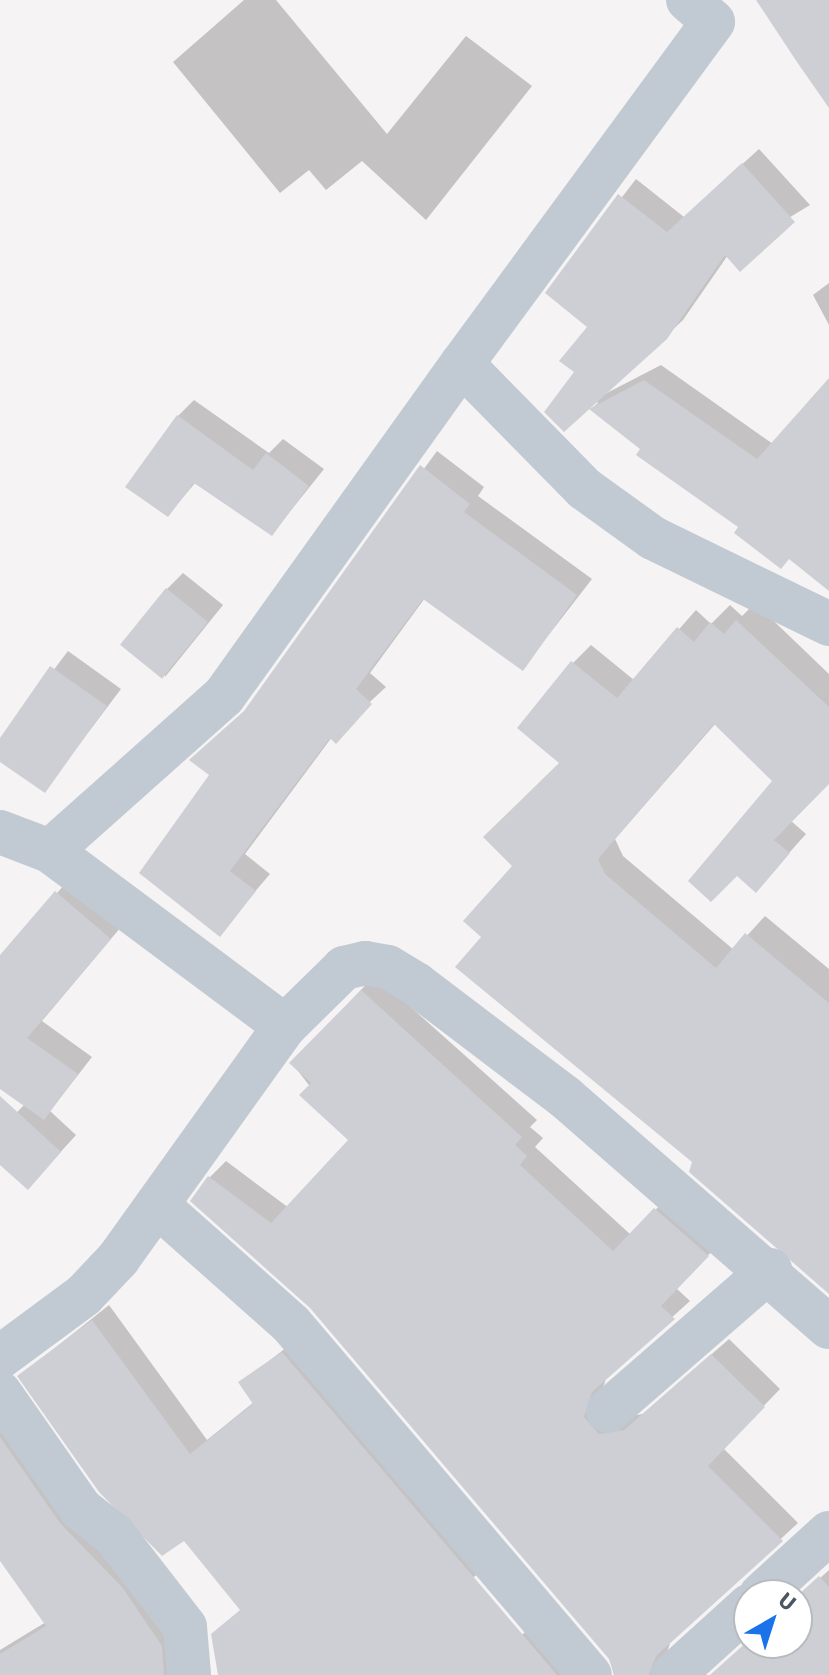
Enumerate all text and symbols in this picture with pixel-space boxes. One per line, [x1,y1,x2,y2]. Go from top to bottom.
north arrow [733,1579,813,1659]
text: U [773,1586,801,1617]

